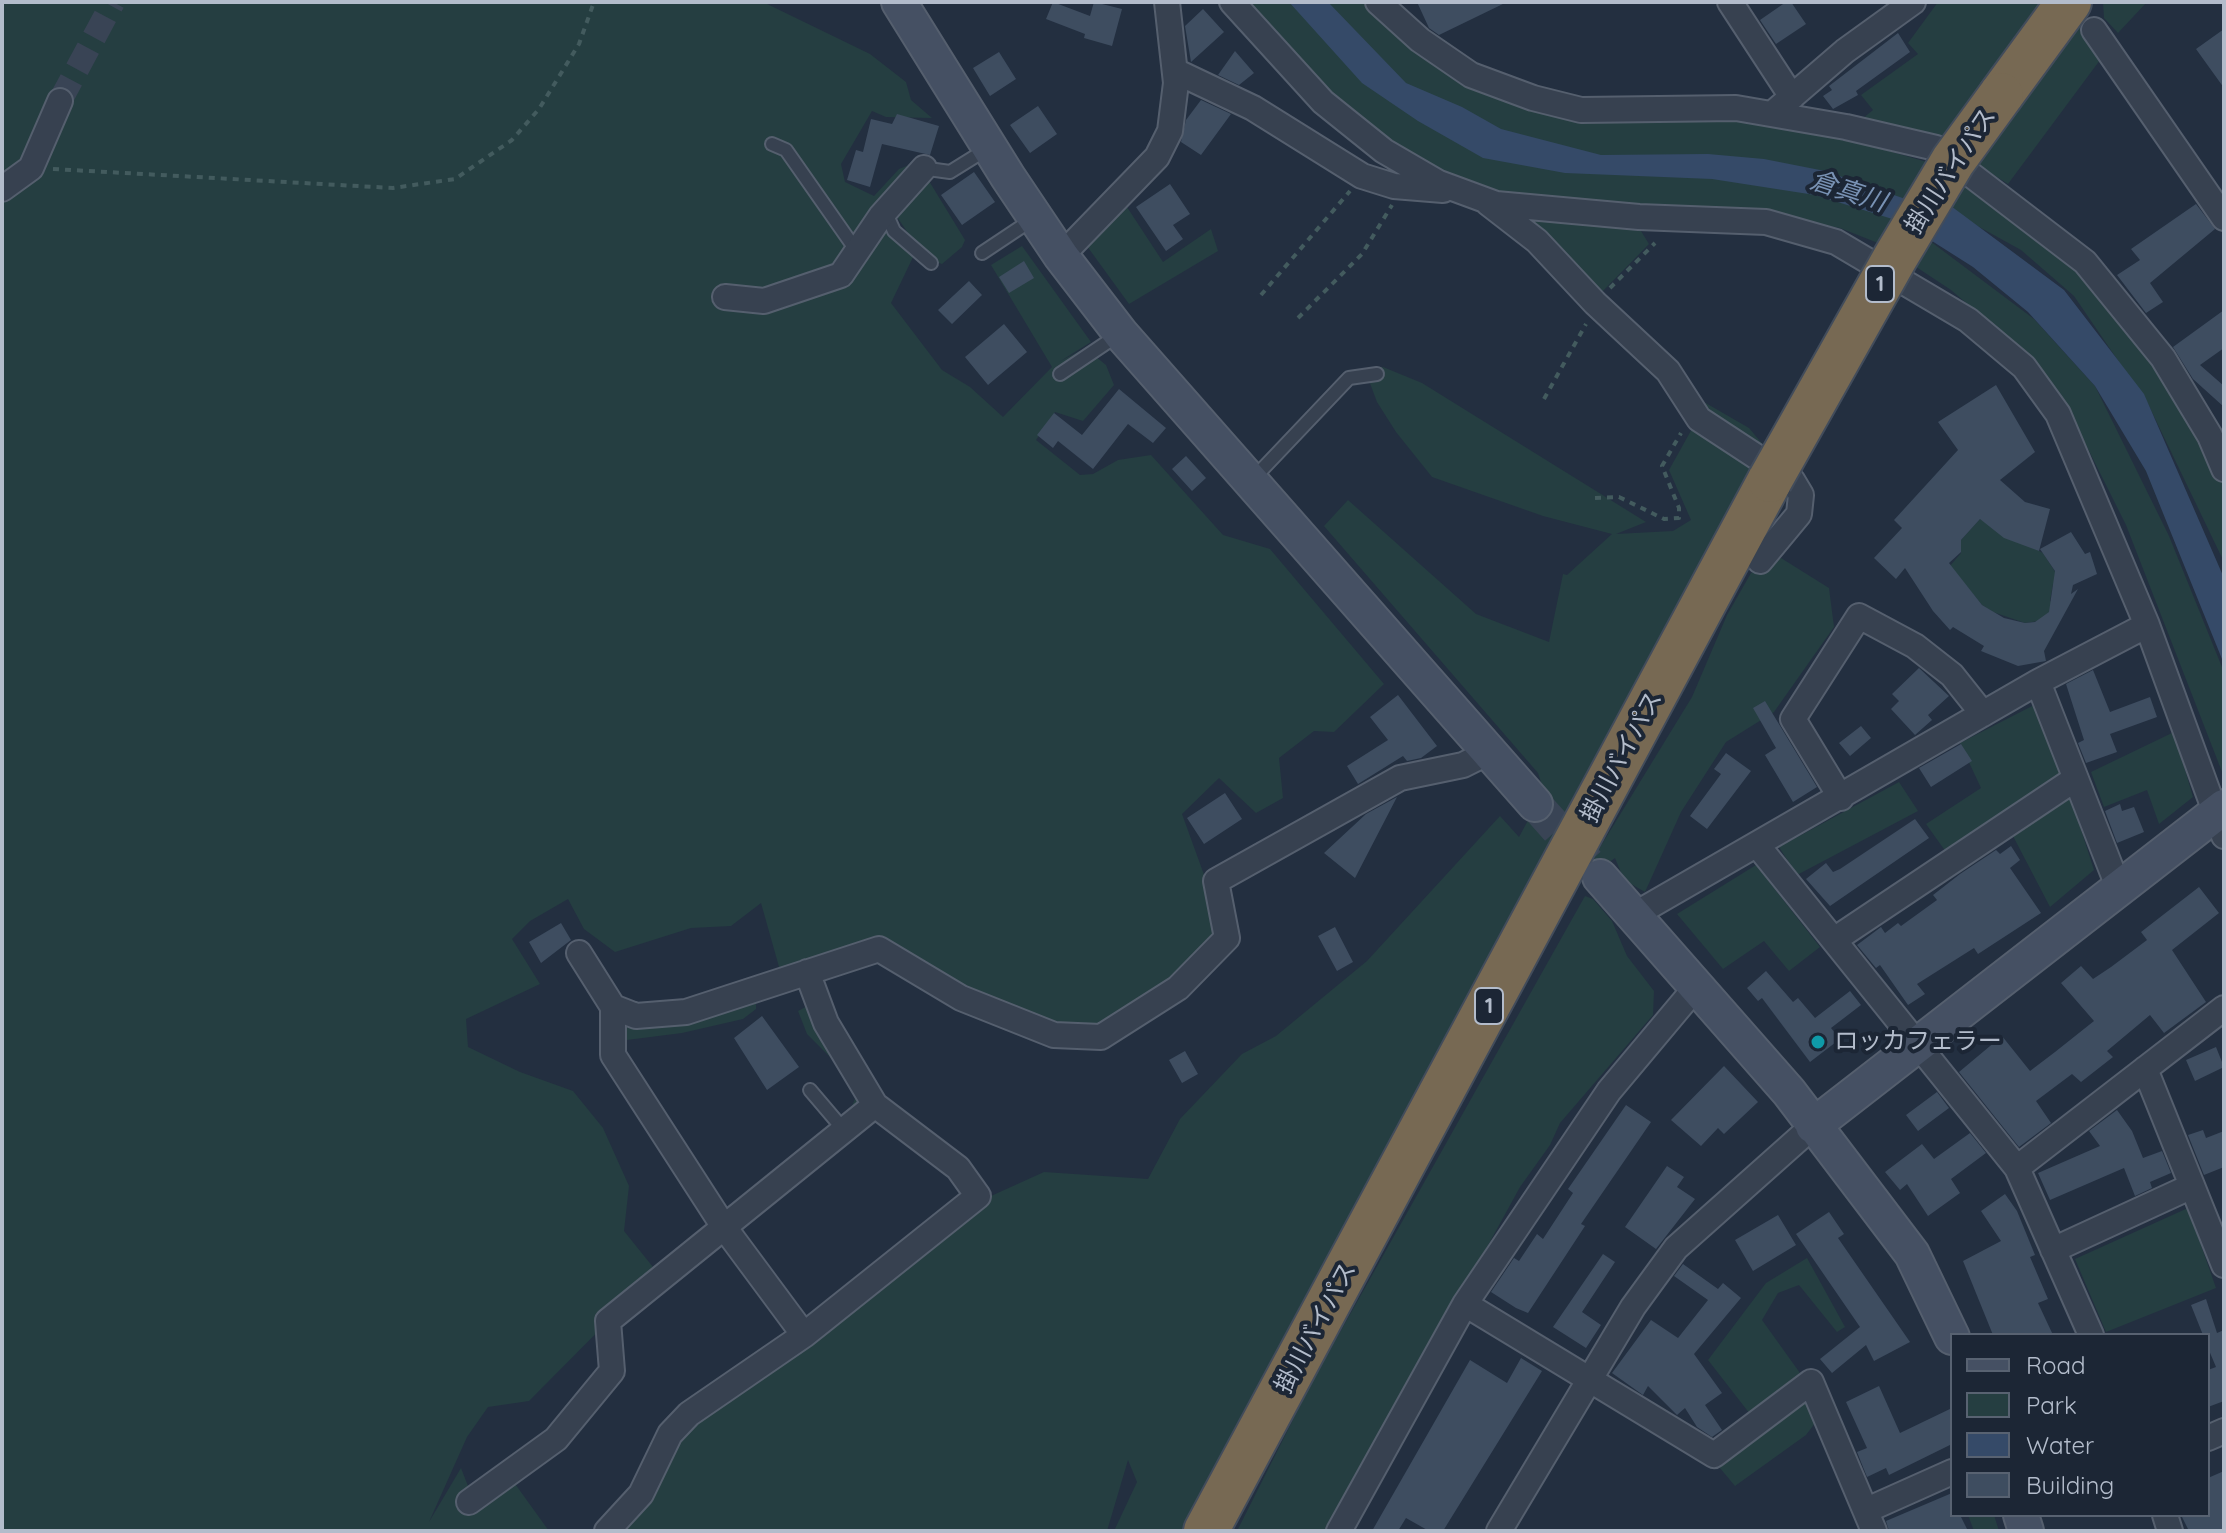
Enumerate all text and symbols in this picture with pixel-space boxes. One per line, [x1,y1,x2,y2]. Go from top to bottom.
street label: 掛川バイパス [1900,103,2002,239]
water label: 倉真川 [1806,165,1890,219]
road number: 1 [1866,266,1894,302]
street label: 掛川バイパス [1575,687,1669,827]
road number: 1 [1475,988,1503,1024]
place label: ロッカフェラー [1834,1028,2002,1056]
marker: ロッカフェラー [1809,1033,1827,1051]
street label: 掛川バイパス [1269,1258,1363,1398]
legend [1950,1333,2210,1517]
text: Road [2026,1350,2086,1380]
text: Park [2026,1390,2077,1420]
text: Water [2026,1430,2094,1460]
text: Building [2026,1470,2114,1500]

